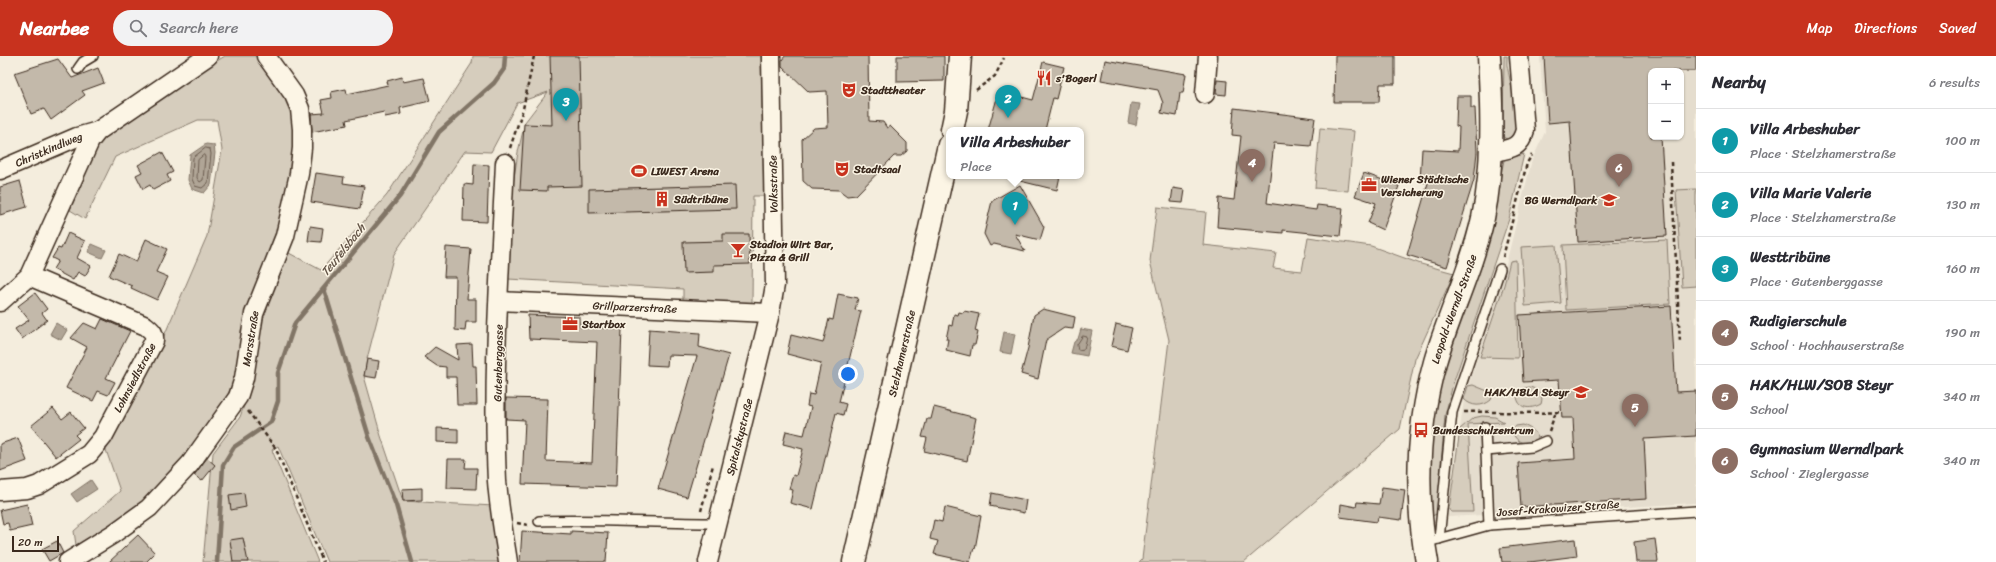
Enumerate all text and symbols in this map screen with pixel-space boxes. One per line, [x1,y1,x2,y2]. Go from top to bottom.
search box [113,10,393,46]
text: Nearbee [20,12,89,45]
text: Search here [159,15,238,41]
text: Map [1806,16,1832,41]
text: Directions [1854,16,1917,41]
text: Saved [1939,16,1976,41]
icon: search [127,17,149,39]
text: Nearby [1712,67,1766,97]
map controls [1648,68,1684,140]
button: + [1648,68,1684,104]
restaurant icon: s'Bogerl [1035,69,1053,87]
place label: s'Bogerl [1055,69,1097,88]
text: 6 results [1929,71,1980,94]
theatre icon: Stadttheater [840,81,858,99]
place label: Stadttheater [860,81,927,100]
pin: 2 [995,85,1021,118]
pin: 3 [553,88,579,121]
button: − [1648,104,1684,140]
text: Villa Arbeshuber [1750,116,1859,142]
street label: Christkindlweg [12,127,85,172]
popup [946,127,1084,179]
text: Villa Arbeshuber [960,129,1070,155]
text: 1 [1722,129,1728,152]
text: 100 m [1945,129,1980,152]
text: Place · Stelzhamerstraße [1750,142,1896,165]
pin: 4 [1239,149,1265,182]
pin: 6 [1606,154,1632,187]
street label: Volksstraße [763,155,784,213]
text: Place [960,155,992,178]
theatre icon: Stadtsaal [833,160,851,178]
place label: Stadtsaal [853,160,902,179]
sports icon: LIWEST Arena [630,162,648,180]
place label: LIWEST Arena [651,162,719,181]
place label: Wiener Städtische Versicherung [1381,170,1469,202]
office icon: Wiener Städtische Versicherung [1360,176,1378,194]
text: Villa Marie Valerie [1750,180,1871,206]
building icon: Südtribüne [653,190,671,208]
place label: Südtribüne [673,190,729,209]
place label: BG Werndlpark [1525,191,1598,210]
school or university icon: BG Werndlpark [1600,191,1618,209]
pin: 1 [1002,192,1028,225]
text: 2 [1721,193,1729,216]
text: 130 m [1946,193,1980,216]
text: Place · Stelzhamerstraße [1750,206,1896,229]
water label: Teufelsbach [315,217,372,281]
place label: Stadion Wirt Bar, Pizza & Grill [749,235,834,267]
bar icon: Stadion Wirt Bar, Pizza & Grill [729,241,747,259]
text: Westtribüne [1750,244,1830,270]
street label: Leopold-Werndl-Straße [1426,252,1483,366]
text: 3 [1721,257,1729,280]
text: 160 m [1945,257,1980,280]
text: Place · Gutenberggasse [1750,270,1883,293]
street label: Grillparzerstraße [592,296,678,319]
street label: Marsstraße [237,307,265,368]
street label: Stelzhamerstraße [883,308,921,399]
text: Rudigierschule [1750,308,1847,334]
office icon: Startbox [561,315,579,333]
place label: Startbox [581,315,626,334]
text: 4 [1721,321,1729,344]
text: 190 m [1945,321,1980,344]
street label: Gutenberggasse [488,324,509,402]
text: School · Hochhauserstraße [1750,334,1904,357]
street label: Lohnsiedlstraße [109,339,162,416]
your location [838,364,858,384]
text: HAK/HLW/SOB Steyr [1750,372,1893,398]
place label: HAK/HBLA Steyr [1483,383,1570,402]
school or university icon: HAK/HBLA Steyr [1572,383,1590,401]
text: 5 [1721,385,1729,408]
text: 340 m [1943,385,1980,408]
pin: 5 [1622,394,1648,427]
street label: Spitalskystraße [721,396,758,478]
text: School [1750,398,1788,421]
bus stop icon: Bundesschulzentrum [1412,421,1430,439]
place label: Bundesschulzentrum [1433,421,1534,440]
text: Gymnasium Werndlpark [1750,436,1904,462]
text: 6 [1721,449,1729,472]
text: 340 m [1943,449,1980,472]
text: School · Zieglergasse [1750,462,1869,485]
street label: Josef-Krakowizer Straße [1495,495,1620,522]
text: 20 m [18,533,43,552]
scale bar [12,534,59,553]

